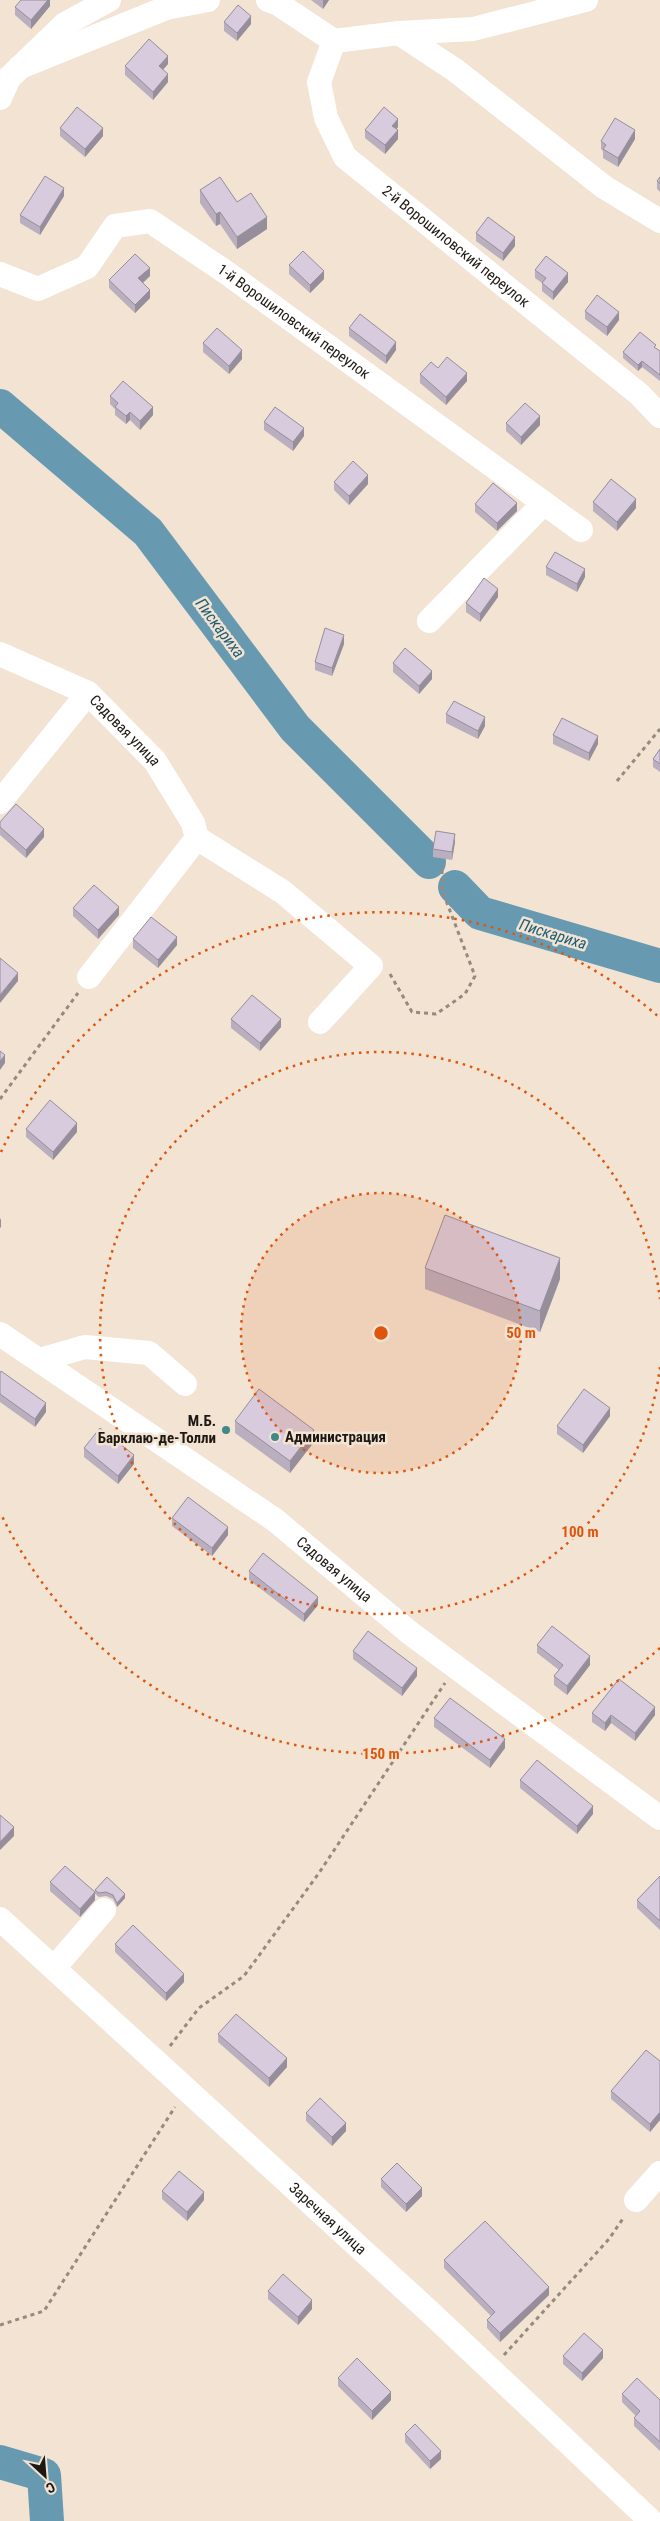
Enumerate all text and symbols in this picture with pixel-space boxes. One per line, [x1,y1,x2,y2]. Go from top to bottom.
street label: 2-й Ворошиловский переулок [378,182,533,311]
street label: 1-й Ворошиловский переулок [214,260,374,383]
water label: Пискариха [192,595,248,661]
street label: Садовая улица [86,691,165,769]
water label: Пискариха [517,915,589,953]
centre of rings [372,1324,390,1342]
text: 50 m [506,1324,536,1342]
place label: М.Б. Барклаю-де-Толли [98,1412,216,1447]
marker: М.Б. Барклаю-де-Толли [220,1424,232,1436]
place label: Администрация [285,1428,386,1446]
marker: Администрация [269,1431,281,1443]
text: 100 m [561,1523,599,1541]
street label: Садовая улица [293,1533,376,1606]
text: 150 m [362,1745,400,1763]
street label: Заречная улица [285,2179,370,2258]
north arrow [20,2451,70,2501]
text: С [44,2479,58,2497]

